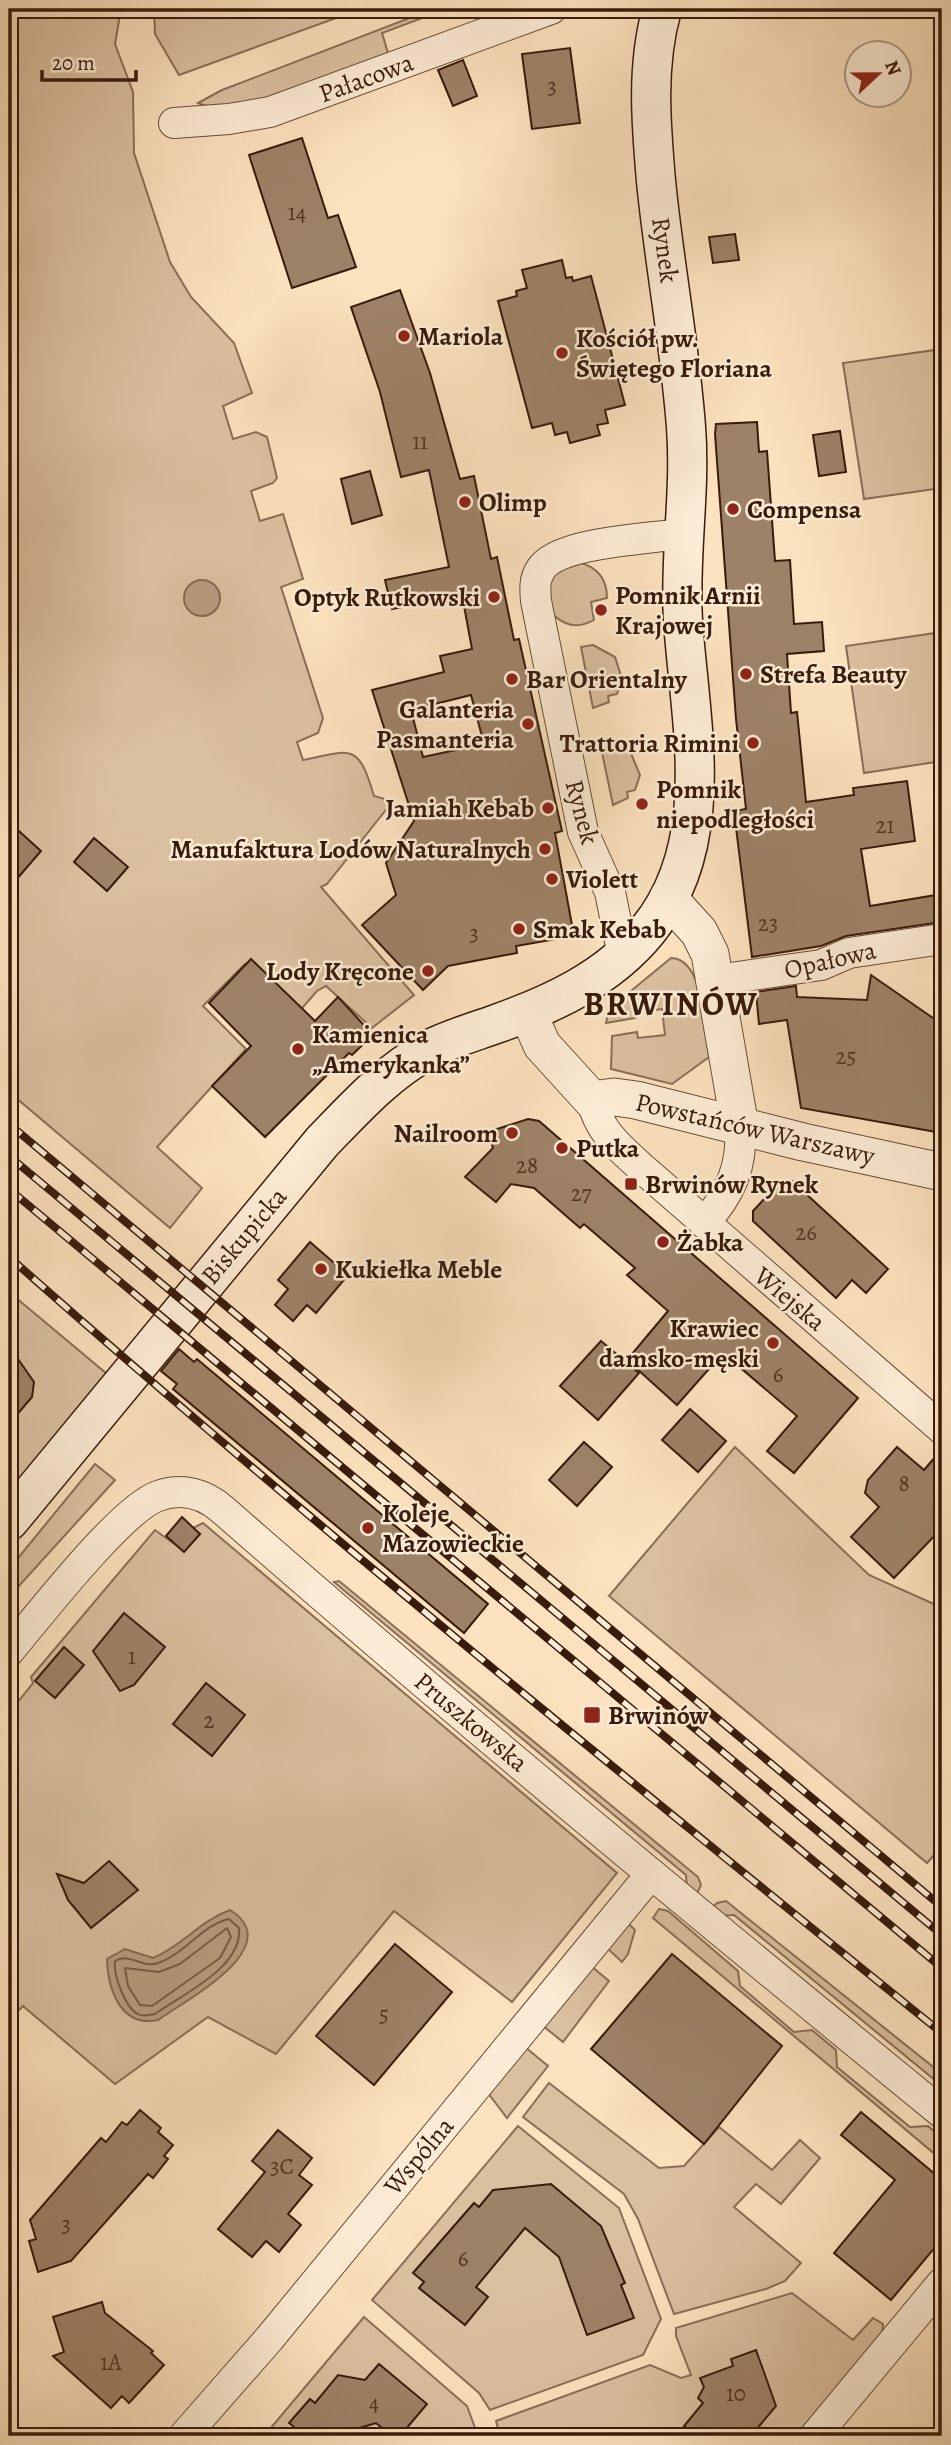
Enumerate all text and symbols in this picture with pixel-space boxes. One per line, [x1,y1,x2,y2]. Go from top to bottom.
scale bar [42,38,136,82]
north arrow [842,38,912,108]
street label: Pałacowa [314,45,418,111]
text: 20 m [52,49,95,77]
text: N [878,57,908,79]
house number: 3 [547,71,557,102]
house number: 14 [288,197,306,228]
street label: Rynek [643,215,687,285]
place label: Mariola [418,319,504,354]
place label: Kościół pw. Świętego Floriana [576,321,772,386]
marker: Mariola [396,328,412,344]
marker: Kościół pw. Świętego Floriana [554,345,570,361]
house number: 11 [412,426,428,457]
place label: Olimp [479,485,547,520]
place label: Compensa [747,492,862,527]
marker: Olimp [457,494,473,510]
marker: Compensa [725,501,741,517]
place label: Pomnik Arnii Krajowej [615,578,761,643]
place label: Optyk Rutkowski [294,580,480,615]
marker: Optyk Rutkowski [486,589,502,605]
marker: Pomnik Arnii Krajowej [593,602,609,618]
place label: Strefa Beauty [760,657,907,692]
place label: Bar Orientalny [526,662,688,697]
marker: Strefa Beauty [738,666,754,682]
marker: Bar Orientalny [504,671,520,687]
place label: Galanteria Pasmanteria [376,692,514,757]
marker: Galanteria Pasmanteria [520,716,536,732]
place label: Trattoria Rimini [560,726,739,761]
marker: Trattoria Rimini [745,735,761,751]
place label: Pomnik niepodległości [656,772,814,837]
street label: Rynek [557,776,607,848]
place label: Jamiah Kebab [385,791,534,826]
marker: Pomnik niepodległości [634,796,650,812]
marker: Jamiah Kebab [540,800,556,816]
house number: 21 [876,810,895,841]
place label: Manufaktura Lodów Naturalnych [171,832,531,867]
marker: Manufaktura Lodów Naturalnych [537,841,553,857]
place label: Violett [565,862,638,897]
marker: Violett [544,871,560,887]
house number: 23 [758,908,778,939]
place label: Smak Kebab [533,912,666,947]
house number: 3 [469,918,479,949]
marker: Smak Kebab [511,921,527,937]
street label: Opałowa [781,932,879,988]
place label: Lody Kręcone [266,954,414,989]
marker: Lody Kręcone [420,963,436,979]
district label: BRWINÓW [583,981,759,1026]
place label: Kamienica „Amerykanka” [312,1017,470,1082]
marker: Kamienica „Amerykanka” [290,1041,306,1057]
house number: 25 [836,1041,856,1072]
street label: Powstańców Warszawy [632,1084,878,1174]
place label: Nailroom [393,1116,498,1151]
marker: Nailroom [504,1125,520,1141]
place label: Putka [576,1131,640,1166]
marker: Putka [554,1140,570,1156]
house number: 28 [516,1150,538,1181]
place label: Brwinów Rynek [645,1167,819,1202]
marker: Brwinów Rynek [623,1176,639,1192]
house number: 27 [571,1178,592,1209]
street label: Biskupicka [193,1180,295,1292]
house number: 26 [795,1217,817,1248]
place label: Żabka [677,1225,744,1260]
marker: Żabka [655,1234,671,1250]
place label: Kukiełka Meble [335,1252,502,1287]
street label: Wiejska [746,1258,833,1339]
marker: Kukiełka Meble [313,1261,329,1277]
place label: Krawiec damsko-męski [599,1311,759,1376]
marker: Krawiec damsko-męski [765,1335,781,1351]
house number: 6 [773,1359,783,1390]
house number: 8 [898,1468,910,1499]
place label: Koleje Mazowieckie [382,1496,524,1561]
marker: Koleje Mazowieckie [360,1520,376,1536]
house number: 1 [128,1641,136,1672]
street label: Pruszkowska [407,1664,535,1780]
place label: Brwinów [608,1698,709,1733]
house number: 2 [204,1705,215,1736]
marker: Brwinów [582,1705,602,1725]
house number: 5 [379,1999,389,2030]
street label: Wspólna [375,2109,462,2203]
house number: 3C [270,2151,294,2182]
house number: 3 [61,2209,71,2240]
house number: 6 [458,2243,468,2274]
house number: 1A [100,2347,122,2378]
house number: 10 [726,2378,746,2409]
house number: 4 [369,2387,379,2418]

